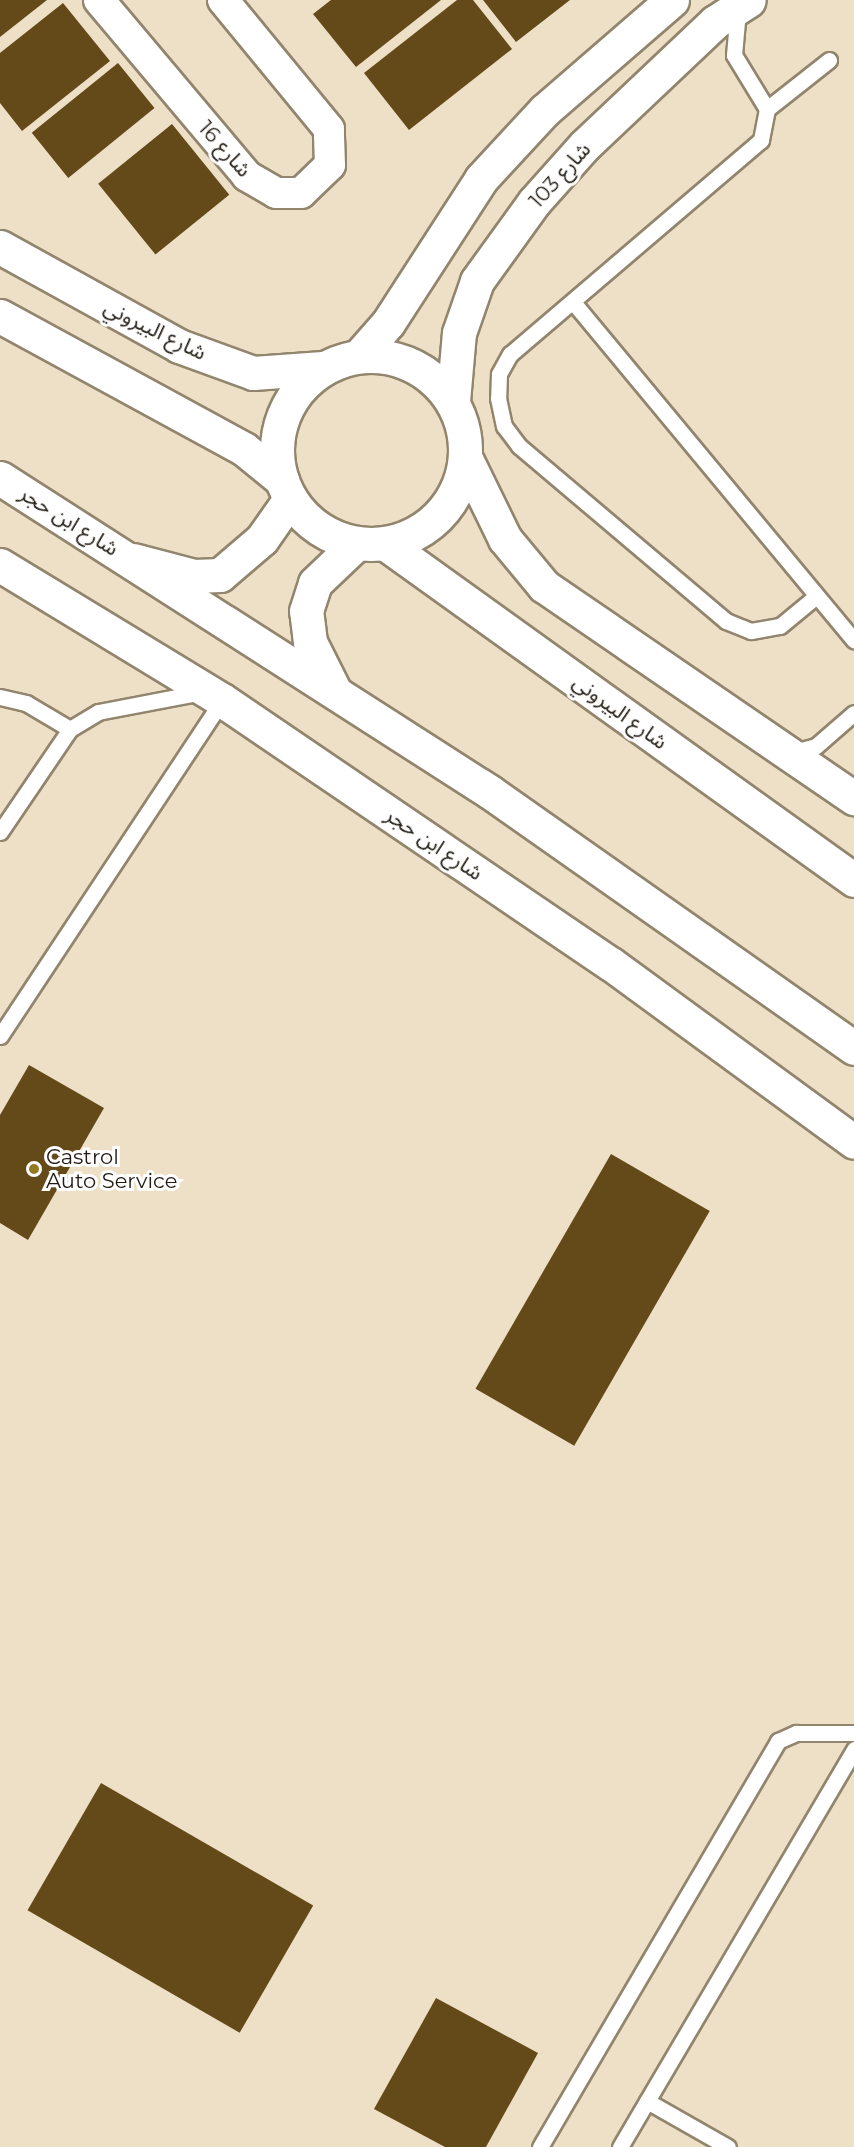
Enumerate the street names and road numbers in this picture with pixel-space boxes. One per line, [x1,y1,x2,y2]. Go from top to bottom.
street label: شارع 16 [193,116,257,182]
street label: شارع 103 [524,137,596,213]
street label: شارع البيروني [100,294,210,366]
street label: شارع ابن حجر [15,481,123,561]
street label: شارع البيروني [568,669,672,755]
street label: شارع ابن حجر [381,802,487,886]

